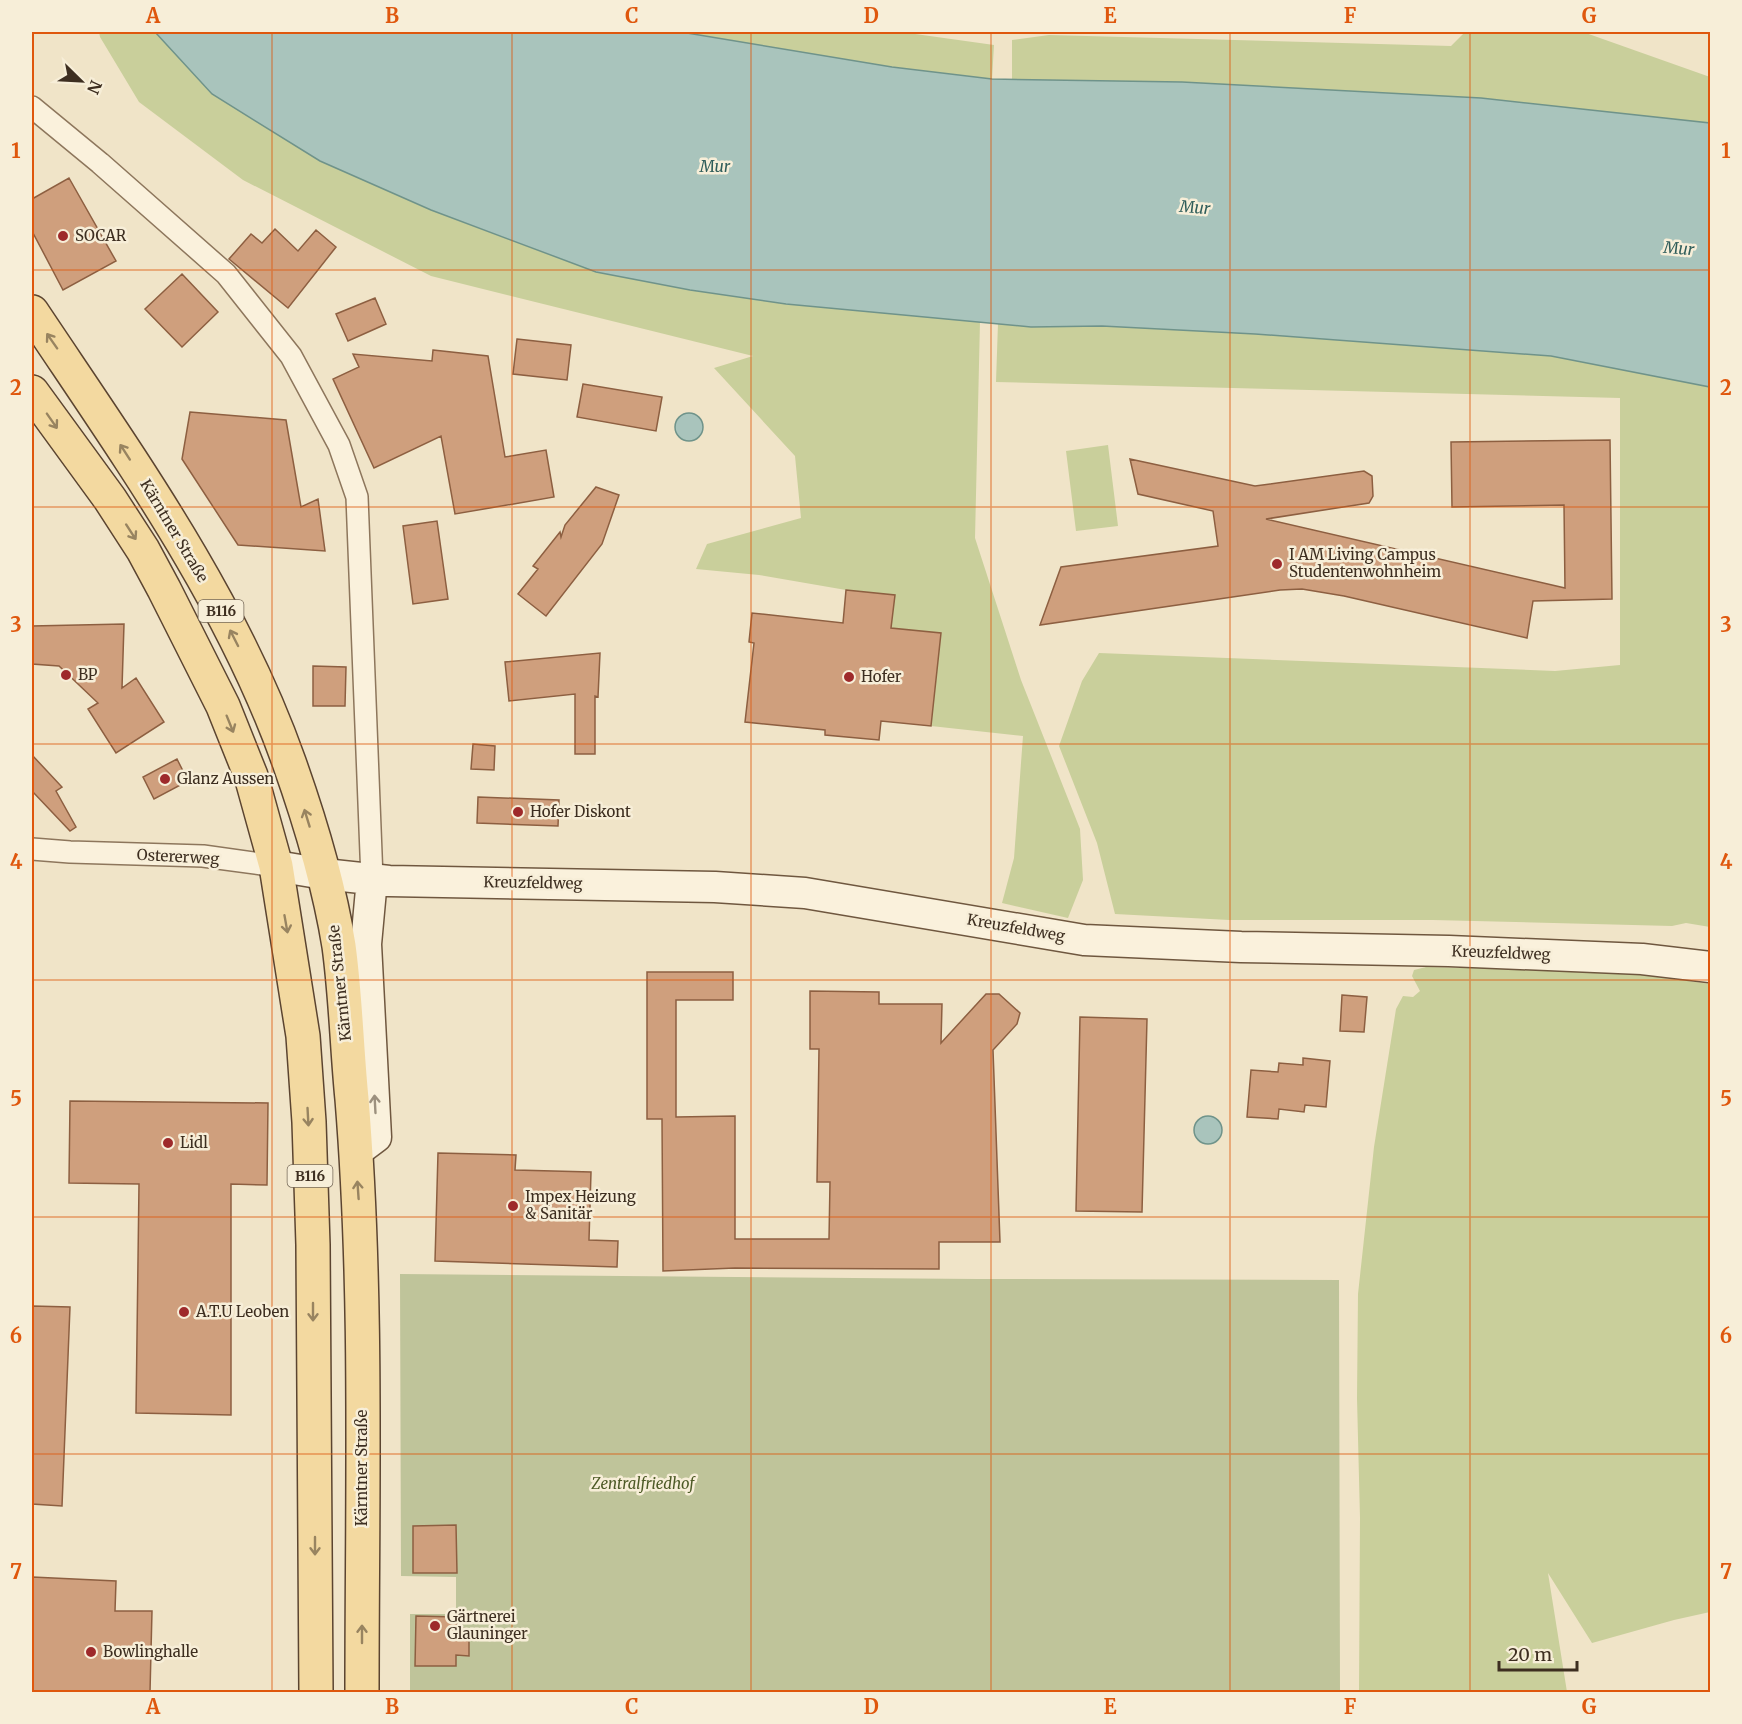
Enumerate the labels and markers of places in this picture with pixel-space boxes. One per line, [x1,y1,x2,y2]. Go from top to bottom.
place label: SOCAR [75,226,127,245]
marker: SOCAR [56,229,70,243]
place label: I AM Living Campus Studentenwohnheim [1289,545,1441,581]
marker: I AM Living Campus Studentenwohnheim [1270,557,1284,571]
place label: BP [78,665,98,684]
place label: Hofer [861,667,902,686]
marker: BP [59,668,73,682]
marker: Hofer [842,670,856,684]
place label: Glanz Aussen [177,769,274,788]
marker: Glanz Aussen [158,772,172,786]
place label: Hofer Diskont [530,802,631,821]
marker: Hofer Diskont [511,805,525,819]
place label: Lidl [180,1133,208,1152]
marker: Lidl [161,1136,175,1150]
place label: Impex Heizung & Sanitär [525,1187,636,1223]
marker: Impex Heizung & Sanitär [506,1199,520,1213]
place label: A.T.U Leoben [195,1302,289,1321]
marker: A.T.U Leoben [177,1305,191,1319]
place label: Gärtnerei Glauninger [447,1607,528,1643]
marker: Gärtnerei Glauninger [428,1619,442,1633]
place label: Bowlinghalle [103,1642,198,1661]
marker: Bowlinghalle [84,1645,98,1659]

